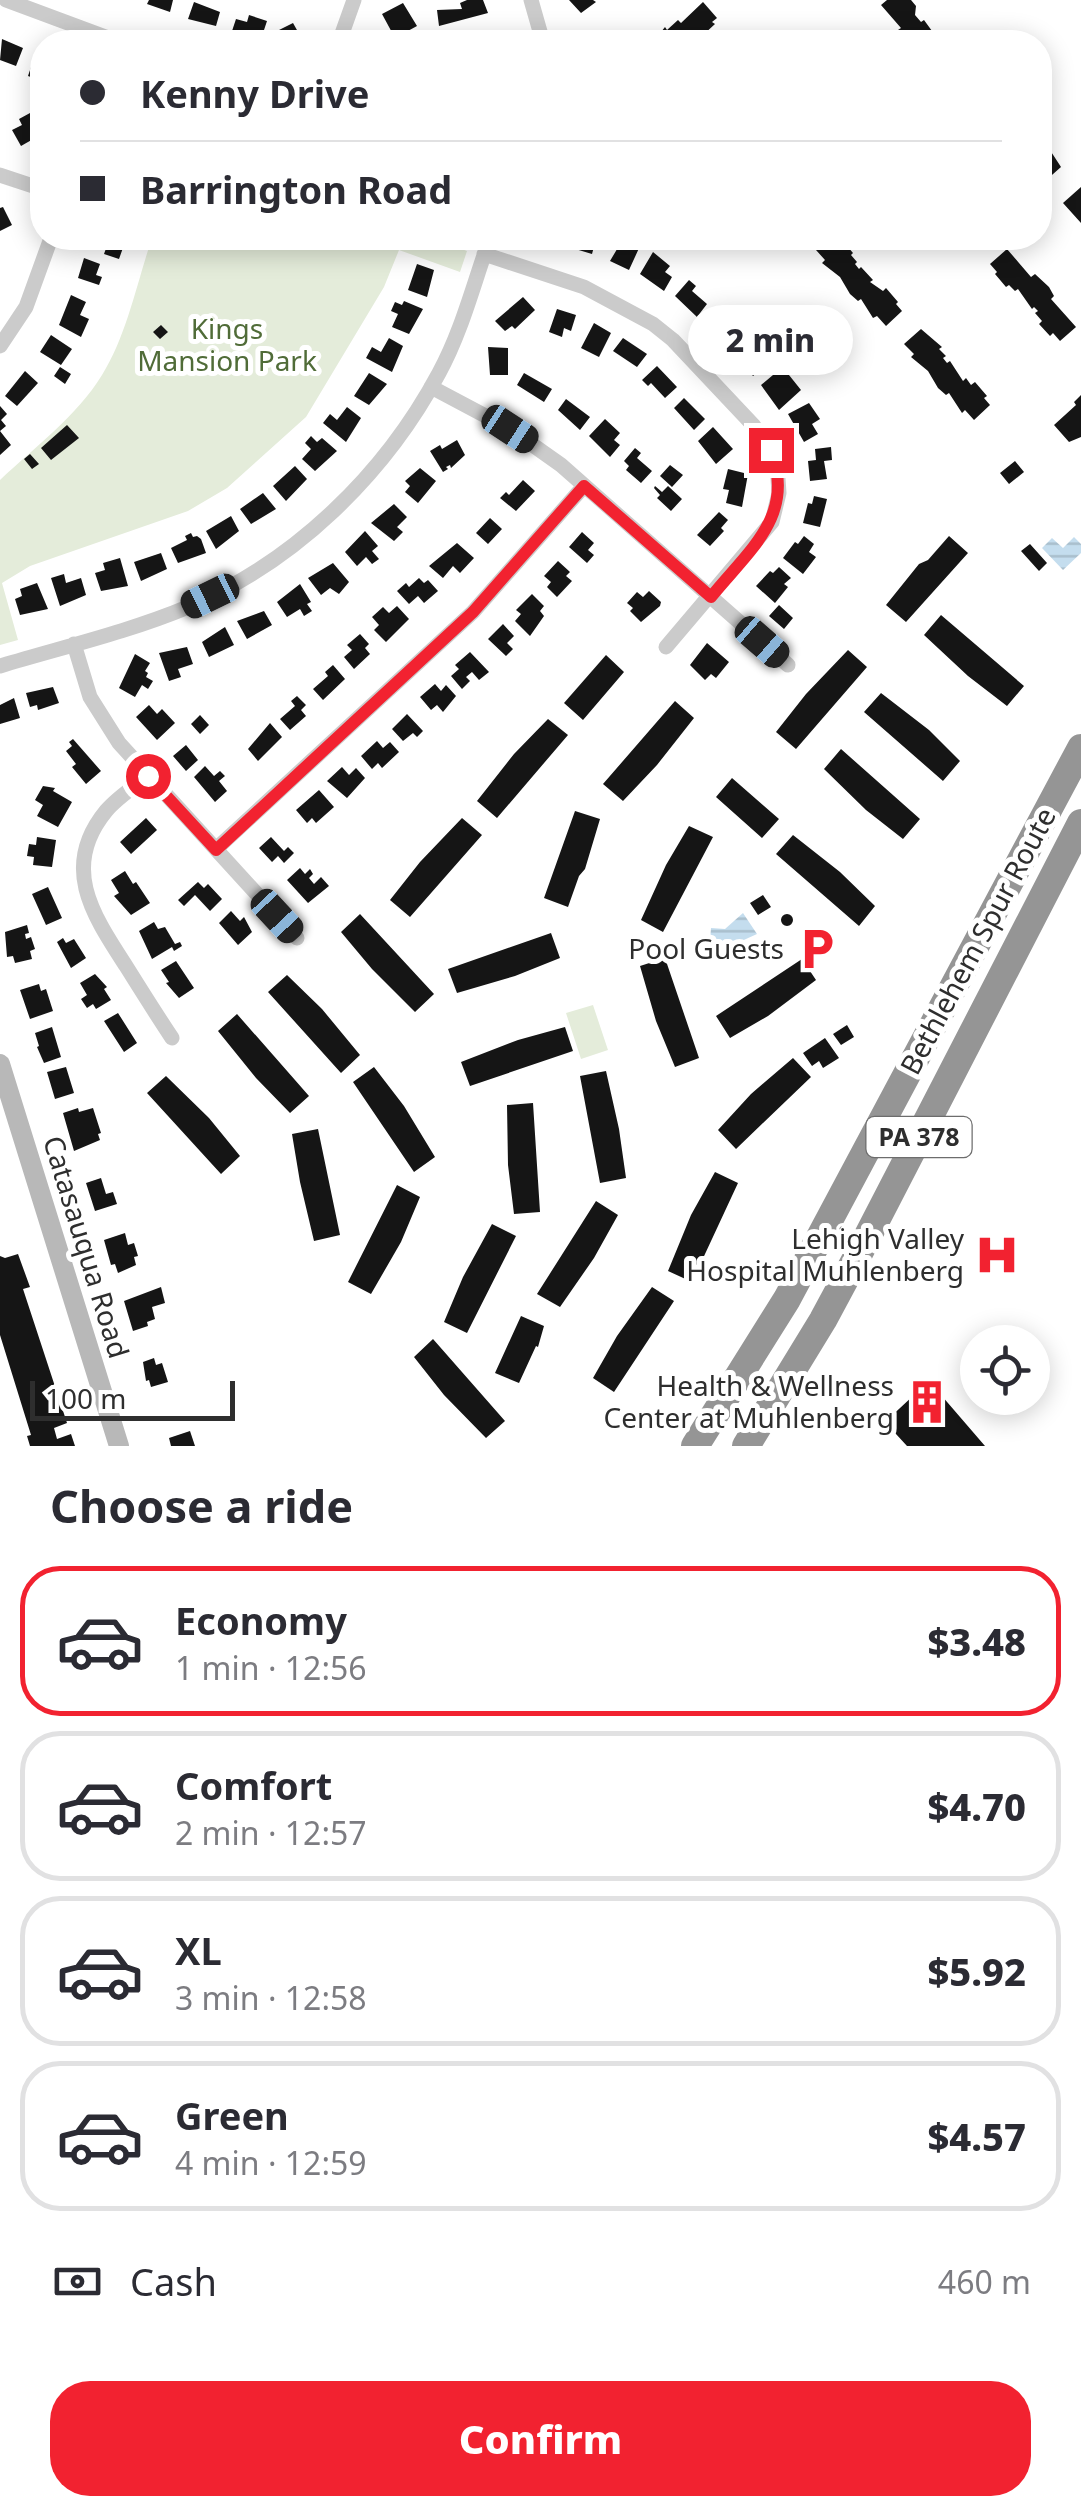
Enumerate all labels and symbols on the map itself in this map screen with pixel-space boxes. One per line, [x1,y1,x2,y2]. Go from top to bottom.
callout: 2 min [688,305,854,375]
park label: Kings Mansion Park [137,309,317,379]
car [477,400,543,458]
route end [749,428,794,473]
car [176,569,244,623]
car [730,611,794,673]
route start [126,754,171,799]
street label: Bethlehem Spur Route [891,800,1064,1081]
car [246,884,308,948]
parking icon: Pool Guests [793,925,841,973]
place label: Pool Guests [628,929,784,967]
road number: PA 378 [866,1117,972,1157]
street label: Catasauqua Road [35,1131,139,1362]
place label: Lehigh Valley Hospital Muhlenberg [686,1219,965,1289]
hospital icon: Lehigh Valley Hospital Muhlenberg [973,1231,1021,1279]
place label: Health & Wellness Center at Muhlenberg [604,1366,894,1436]
scale bar [30,1376,235,1420]
building icon: Health & Wellness Center at Muhlenberg [903,1378,951,1426]

